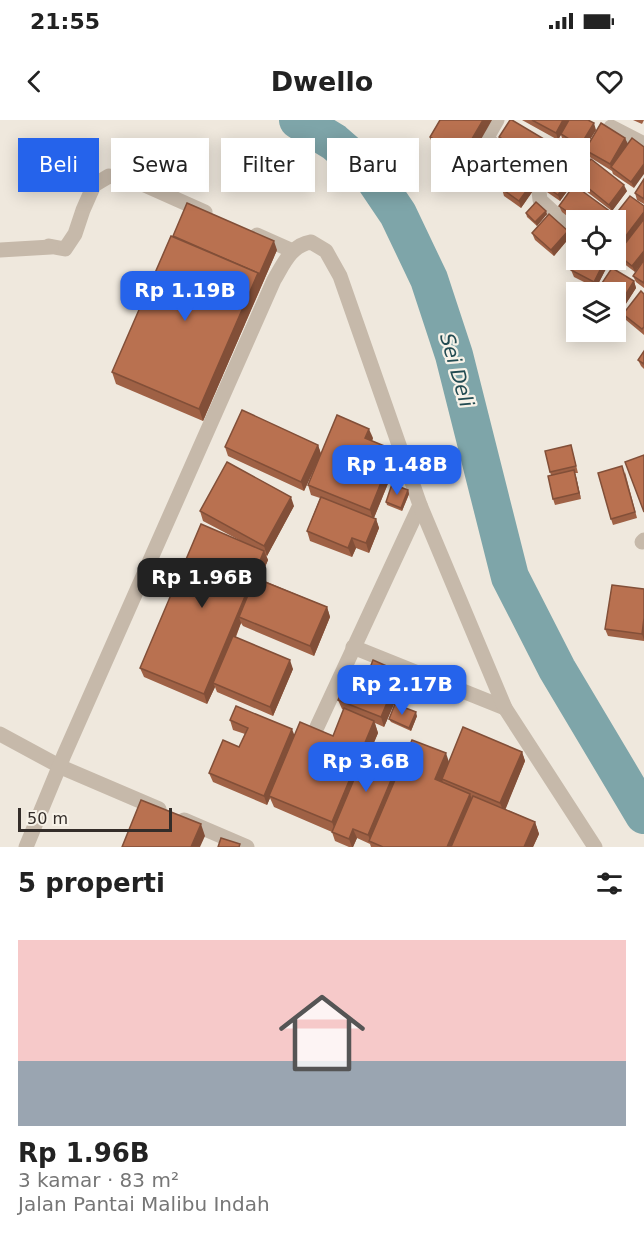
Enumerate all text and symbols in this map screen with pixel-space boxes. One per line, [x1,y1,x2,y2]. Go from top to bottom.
text: 21:55 [30,9,100,34]
icon: back [18,65,51,98]
icon: heart [593,65,626,98]
text: Dwello [271,66,373,97]
chip: Beli [18,138,99,192]
chip: Sewa [111,138,209,192]
chip: Filter [221,138,315,192]
chip: Baru [327,138,419,192]
chip: Apartemen [431,138,590,192]
map controls [566,210,626,342]
button: locate [566,210,626,270]
pin: Rp 1.19B [123,271,247,322]
text: Rp 1.19B [134,278,236,302]
button: layers [566,282,626,342]
water label: Sei Deli [435,330,479,410]
pin: Rp 1.48B [335,445,459,496]
text: Rp 1.48B [346,452,448,476]
pin: Rp 1.96B [140,558,264,609]
text: Rp 1.96B [151,565,253,589]
pin: Rp 2.17B [340,665,464,716]
text: Rp 2.17B [351,672,453,696]
pin: Rp 3.6B [311,742,421,793]
text: Rp 3.6B [322,749,410,773]
scale bar [18,805,172,832]
text: 50 m [27,809,68,828]
icon: filters [593,867,626,900]
text: 5 properti [18,868,165,898]
icon: home [268,979,376,1087]
text: Rp 1.96B [18,1138,150,1168]
text: 3 kamar · 83 m² [18,1168,179,1192]
text: Jalan Pantai Malibu Indah [18,1192,270,1216]

